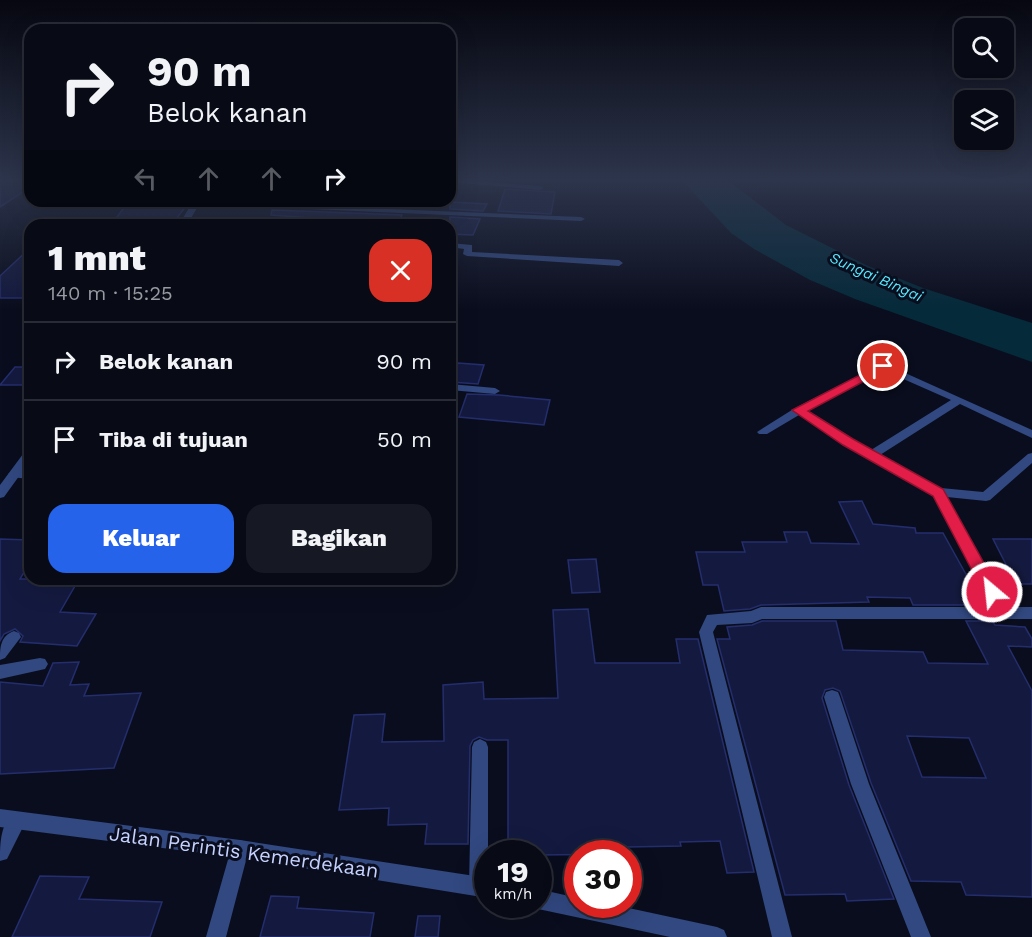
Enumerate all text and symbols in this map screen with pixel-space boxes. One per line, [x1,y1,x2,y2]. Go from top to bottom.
map controls [954,18,1014,150]
button: search [954,18,1014,78]
text: 90 m [147,47,251,96]
icon: right [48,48,126,126]
button: layers [954,90,1014,150]
text: Belok kanan [147,97,308,129]
icon: left [129,162,162,195]
icon: ahead [192,162,225,195]
icon: ahead [255,162,288,195]
icon: right [318,162,351,195]
text: 1 mnt [48,237,146,279]
button: close [369,239,432,302]
water label: Sungai Bingai [827,249,926,306]
text: 140 m · 15:25 [48,281,173,305]
pin [857,340,908,391]
icon: right [48,345,81,378]
text: Belok kanan [99,349,233,374]
text: 90 m [376,349,432,374]
icon: arrive [866,349,899,382]
icon: arrive [48,423,81,456]
text: Tiba di tujuan [99,427,248,452]
text: 50 m [377,427,432,452]
button: Keluar [48,504,234,573]
button: Bagikan [246,504,432,573]
position arrow [960,560,1024,624]
street label: Jalan Perintis Kemerdekaan [108,821,380,883]
speed limit sign: 30 [564,840,642,918]
text: 19 [497,854,529,889]
text: km/h [494,885,532,903]

